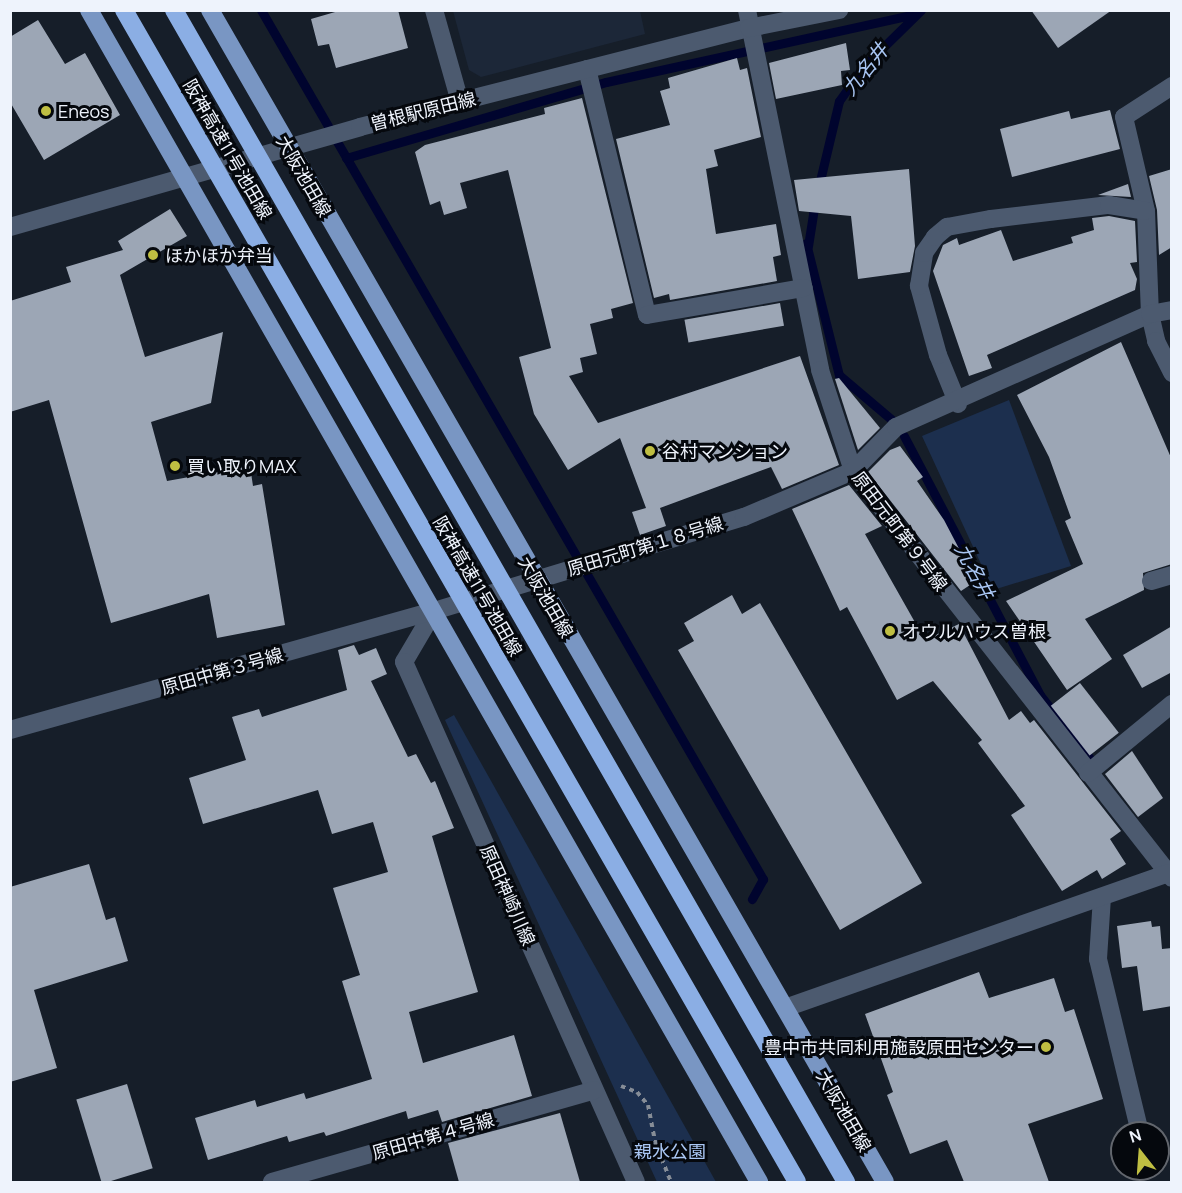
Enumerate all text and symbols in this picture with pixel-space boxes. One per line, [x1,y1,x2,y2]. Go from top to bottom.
water label: 九名井 [837,38,893,100]
street label: 阪神高速11号池田線 [179,75,277,223]
street label: 曽根駅原田線 [368,87,478,135]
place label: Eneos [58,100,109,122]
marker: Eneos [39,104,53,118]
street label: 大阪池田線 [272,132,336,220]
place label: ほかほか弁当 [165,244,273,266]
marker: ほかほか弁当 [146,248,160,262]
place label: 谷村マンション [662,440,788,462]
marker: 谷村マンション [643,444,657,458]
place label: 買い取りMAX [187,455,296,477]
marker: 買い取りMAX [168,459,182,473]
street label: 原田元町第９号線 [848,467,952,595]
street label: 阪神高速11号池田線 [429,512,527,660]
street label: 原田元町第１８号線 [564,512,726,580]
water label: 九名井 [950,539,1000,603]
street label: 大阪池田線 [514,553,578,641]
place label: オウルハウス曽根 [902,620,1046,642]
marker: オウルハウス曽根 [883,624,897,638]
street label: 原田中第３号線 [158,643,286,699]
street label: 原田神崎川線 [476,841,540,949]
place label: 豊中市共同利用施設原田センター [764,1036,1034,1058]
marker: 豊中市共同利用施設原田センター [1039,1040,1053,1054]
street label: 大阪池田線 [812,1067,876,1155]
street label: 原田中第４号線 [369,1108,497,1164]
north arrow [1110,1121,1170,1181]
text: N [1127,1123,1144,1148]
park label: 親水公園 [634,1140,706,1162]

